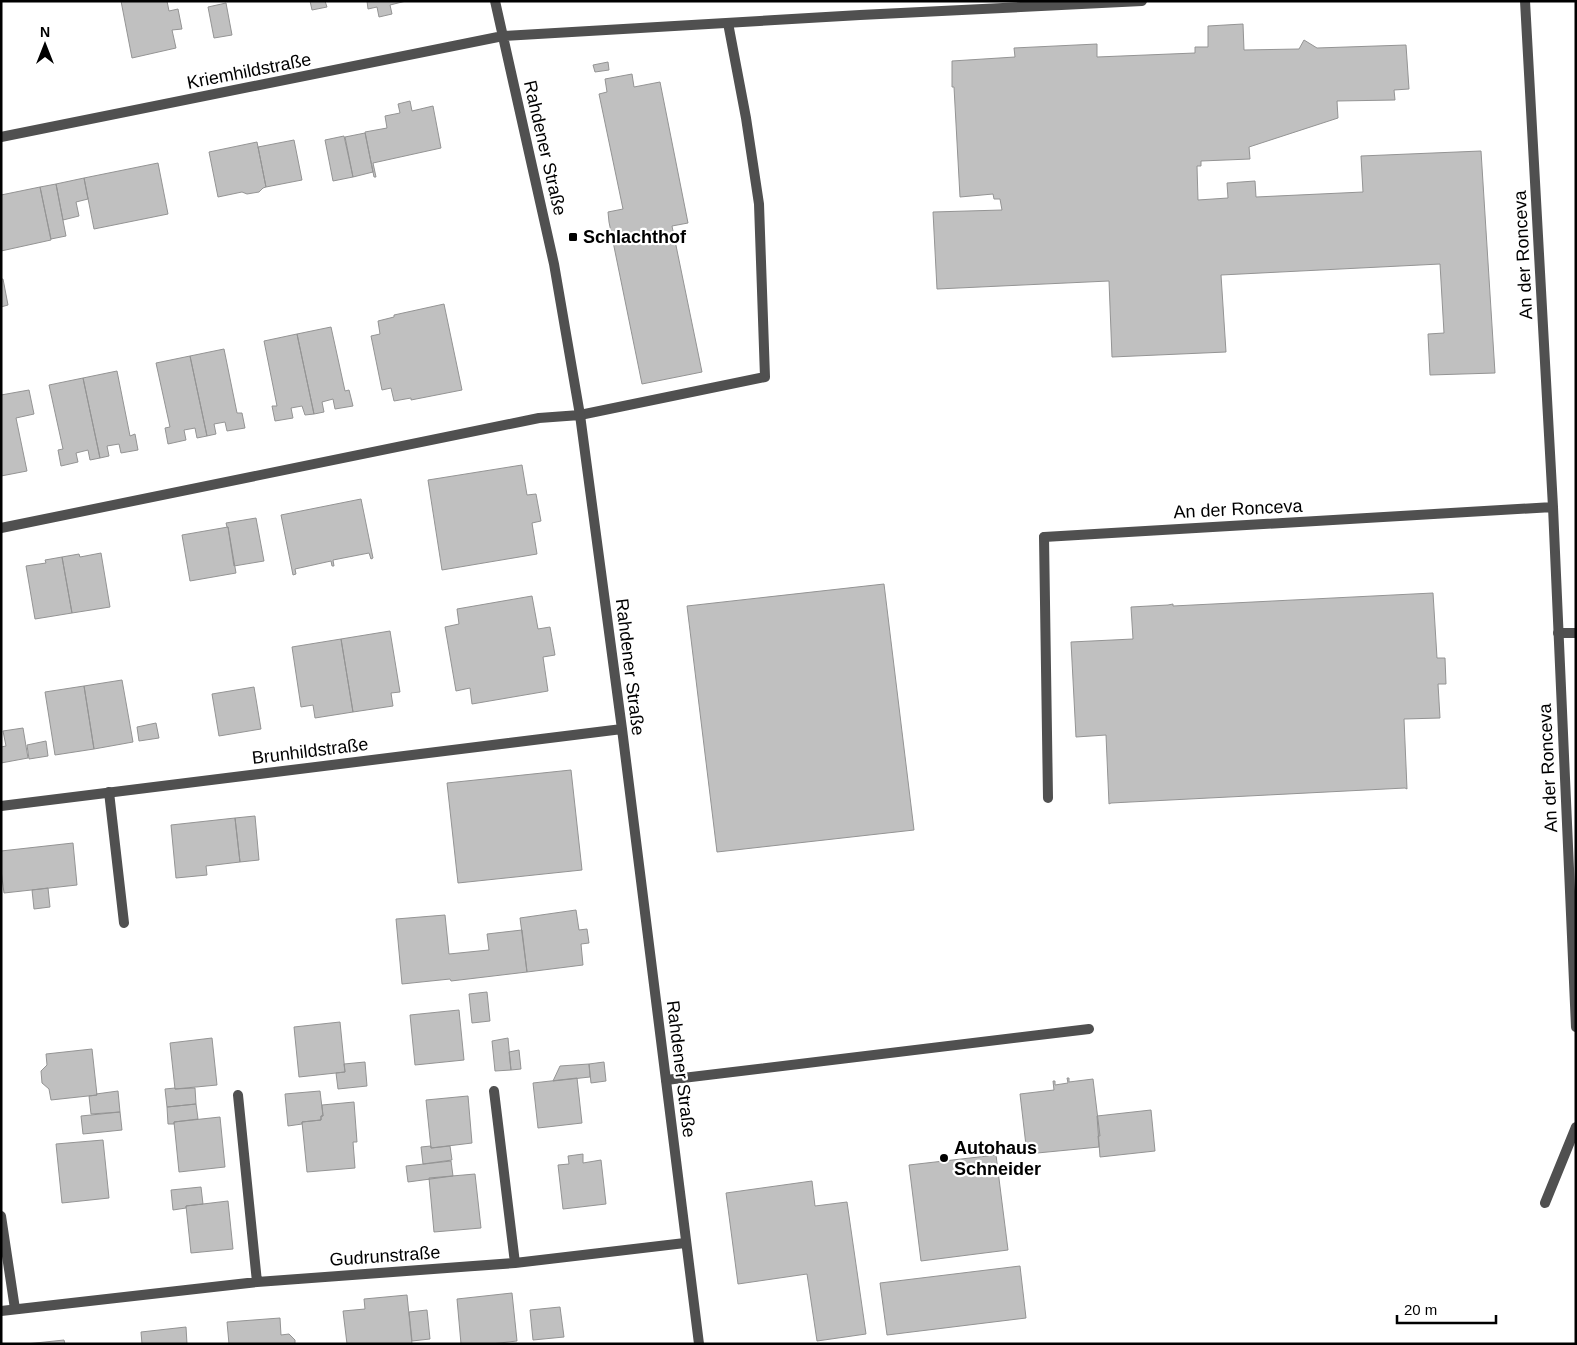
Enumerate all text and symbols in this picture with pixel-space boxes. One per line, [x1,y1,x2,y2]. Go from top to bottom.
north arrow [20,20,70,70]
text: N [40,24,50,40]
street label: Kriemhildstraße [185,49,313,93]
street label: Rahdener Straße [520,78,570,218]
street label: An der Ronceva [1510,189,1536,320]
place label: Schlachthof [583,227,687,247]
marker: Schlachthof [567,231,579,243]
street label: An der Ronceva [1173,496,1304,522]
street label: Rahdener Straße [612,597,648,737]
street label: An der Ronceva [1535,702,1561,833]
street label: Brunhildstraße [251,734,369,768]
street label: Rahdener Straße [663,999,699,1139]
place label: Autohaus Schneider [954,1138,1041,1179]
marker: Autohaus Schneider [938,1152,950,1164]
street label: Gudrunstraße [329,1242,441,1270]
scale bar [1397,1292,1496,1324]
text: 20 m [1404,1301,1437,1318]

